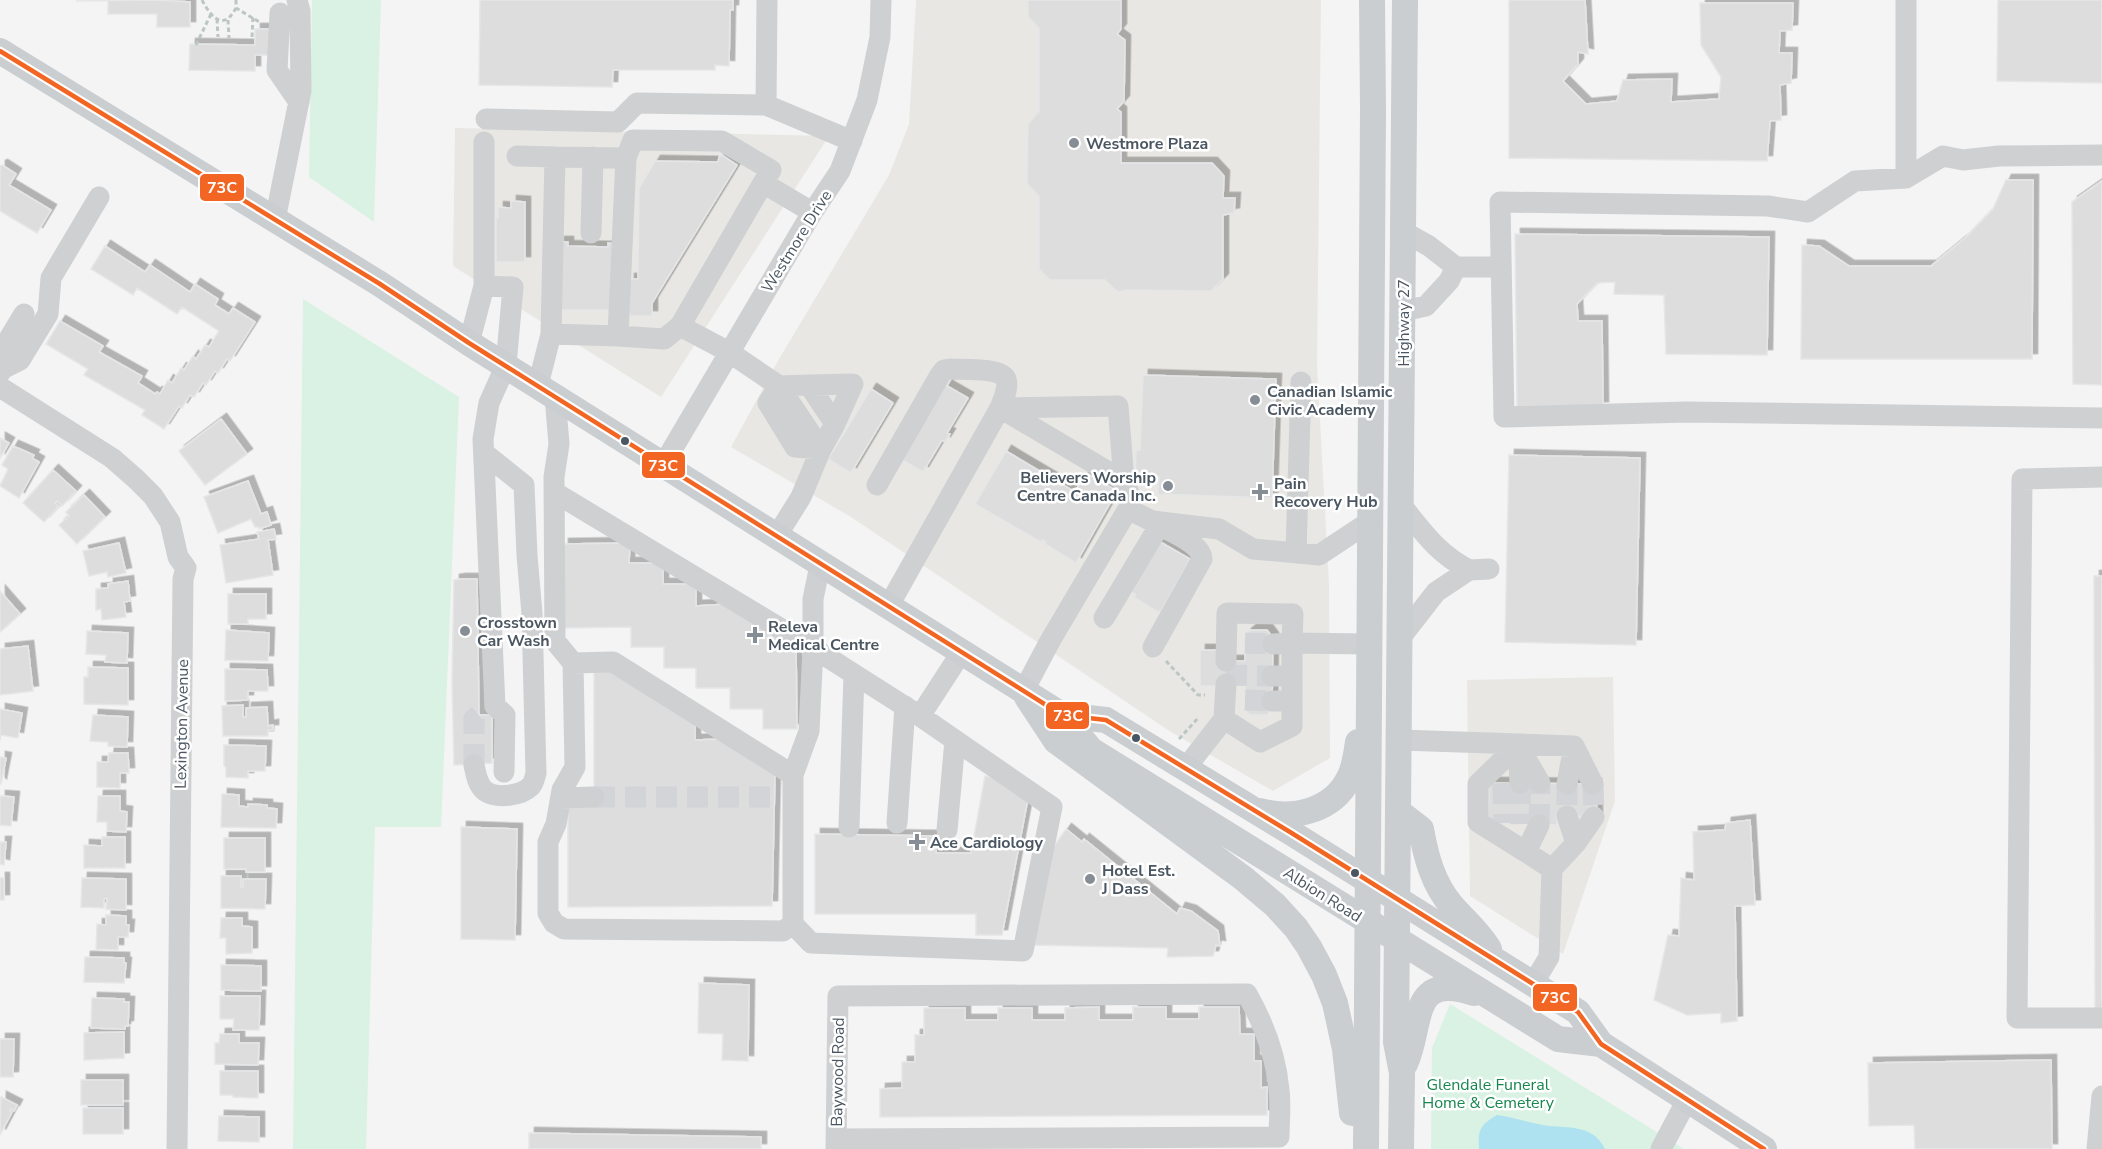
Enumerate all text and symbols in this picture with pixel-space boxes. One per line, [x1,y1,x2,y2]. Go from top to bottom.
place label: Westmore Plaza [1086,133,1208,155]
marker: Westmore Plaza [1067,136,1081,150]
line badge: 73C [199,173,245,202]
text: 73C [207,177,237,199]
street label: Westmore Drive [756,186,837,297]
street label: Highway 27 [1393,279,1415,367]
place label: Canadian Islamic Civic Academy [1267,381,1393,421]
marker: Canadian Islamic Civic Academy [1248,393,1262,407]
unlabelled marker [619,435,631,447]
line badge: 73C [641,451,686,479]
text: 73C [648,455,678,477]
place label: Believers Worship Centre Canada Inc. [1017,467,1156,507]
place label: Pain Recovery Hub [1274,473,1378,513]
marker: Believers Worship Centre Canada Inc. [1161,479,1175,493]
marker: Pain Recovery Hub [1251,483,1269,501]
place label: Crosstown Car Wash [477,612,557,652]
place label: Releva Medical Centre [768,616,880,656]
marker: Crosstown Car Wash [458,624,472,638]
marker: Releva Medical Centre [746,626,764,644]
street label: Lexington Avenue [170,659,194,789]
line badge: 73C [1045,701,1090,730]
text: 73C [1053,705,1083,727]
unlabelled marker [1130,732,1142,744]
place label: Ace Cardiology [930,832,1043,854]
marker: Ace Cardiology [908,833,926,851]
place label: Hotel Est. J Dass [1101,860,1175,900]
street label: Albion Road [1279,862,1366,928]
unlabelled marker [1349,867,1361,879]
marker: Hotel Est. J Dass [1083,872,1097,886]
line badge: 73C [1532,983,1578,1012]
text: 73C [1540,987,1570,1009]
street label: Baywood Road [826,1017,850,1127]
park label: Glendale Funeral Home & Cemetery [1422,1074,1555,1114]

